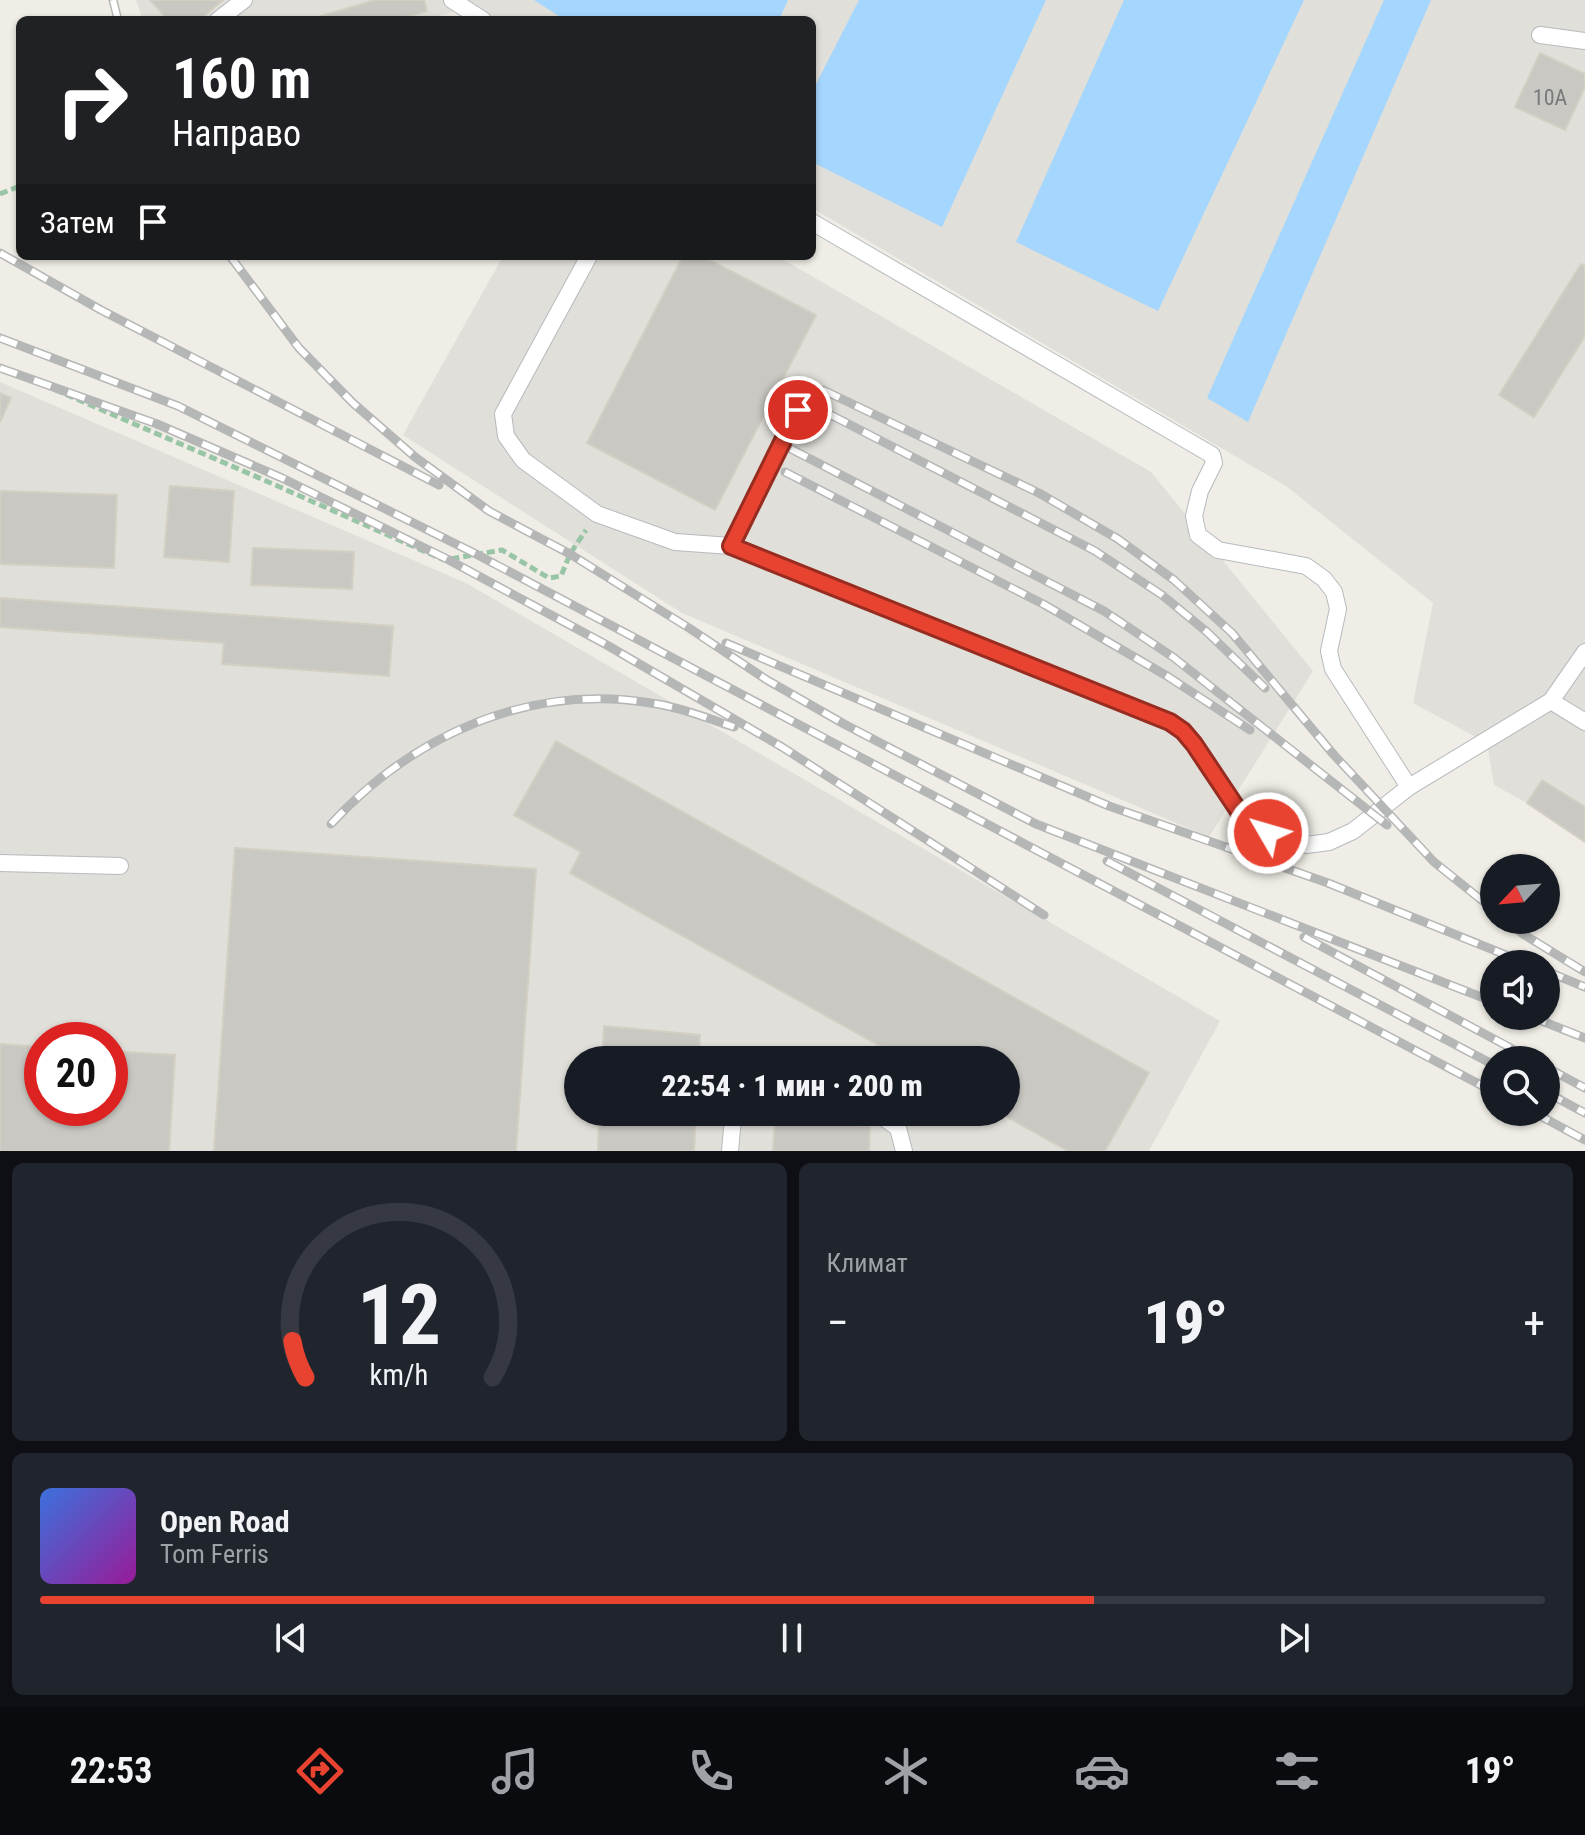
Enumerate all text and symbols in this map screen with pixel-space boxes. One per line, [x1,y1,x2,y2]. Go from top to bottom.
text: 160 m [172,46,311,112]
icon: right [40,48,144,152]
house number: 10А [1533,85,1568,110]
text: Направо [172,113,301,155]
icon: arrive [131,200,175,244]
text: Затем [40,205,115,240]
pin [764,376,832,444]
icon: arrive [776,388,820,432]
position arrow [1226,791,1310,875]
north arrow [1480,854,1560,934]
map controls [1480,854,1560,1126]
button: sound [1480,950,1560,1030]
speed limit sign: 20 [24,1022,128,1126]
button: search [1480,1046,1560,1126]
text: 22:54 · 1 мин · 200 m [661,1068,923,1103]
text: Климат [827,1248,908,1278]
text: 12 [357,1267,441,1364]
text: 19° [1144,1287,1228,1358]
text: − [827,1297,849,1349]
text: + [1523,1297,1545,1349]
text: km/h [370,1358,429,1392]
text: Open Road [160,1504,290,1539]
text: Tom Ferris [160,1539,269,1569]
icon: previous [269,1616,313,1660]
icon: pause [770,1616,814,1660]
icon: next [1272,1616,1316,1660]
icon: directions [292,1743,348,1799]
icon: music [487,1743,543,1799]
icon: phone [683,1743,739,1799]
icon: climate [878,1743,934,1799]
icon: car [1074,1743,1130,1799]
icon: filters [1269,1743,1325,1799]
text: 22:53 [70,1750,152,1792]
text: 19° [1465,1750,1515,1792]

